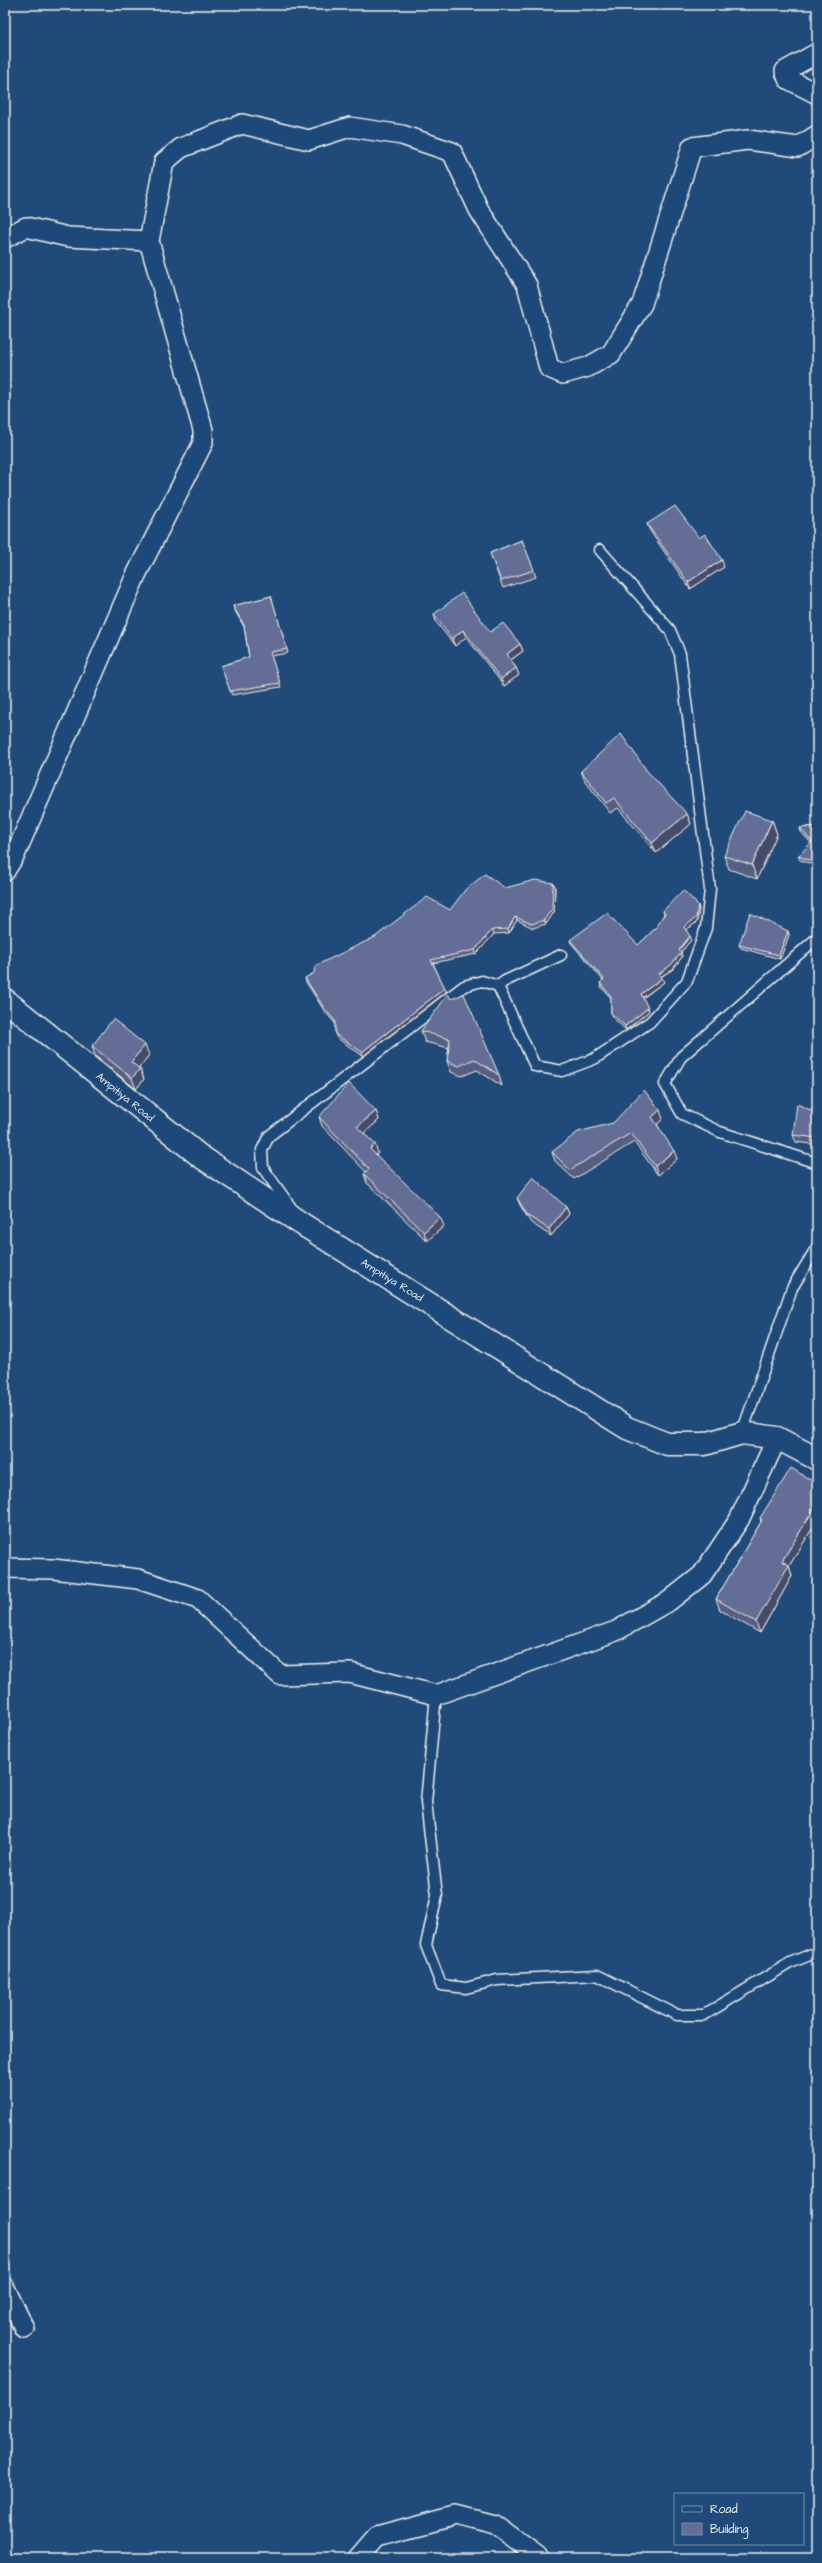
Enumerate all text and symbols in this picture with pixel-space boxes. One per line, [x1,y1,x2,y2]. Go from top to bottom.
street label: Ampitiya Road [92,1069,158,1126]
street label: Ampitiya Road [357,1255,426,1306]
legend [674,2493,804,2545]
text: Road [710,2501,738,2518]
text: Building [710,2521,748,2539]

